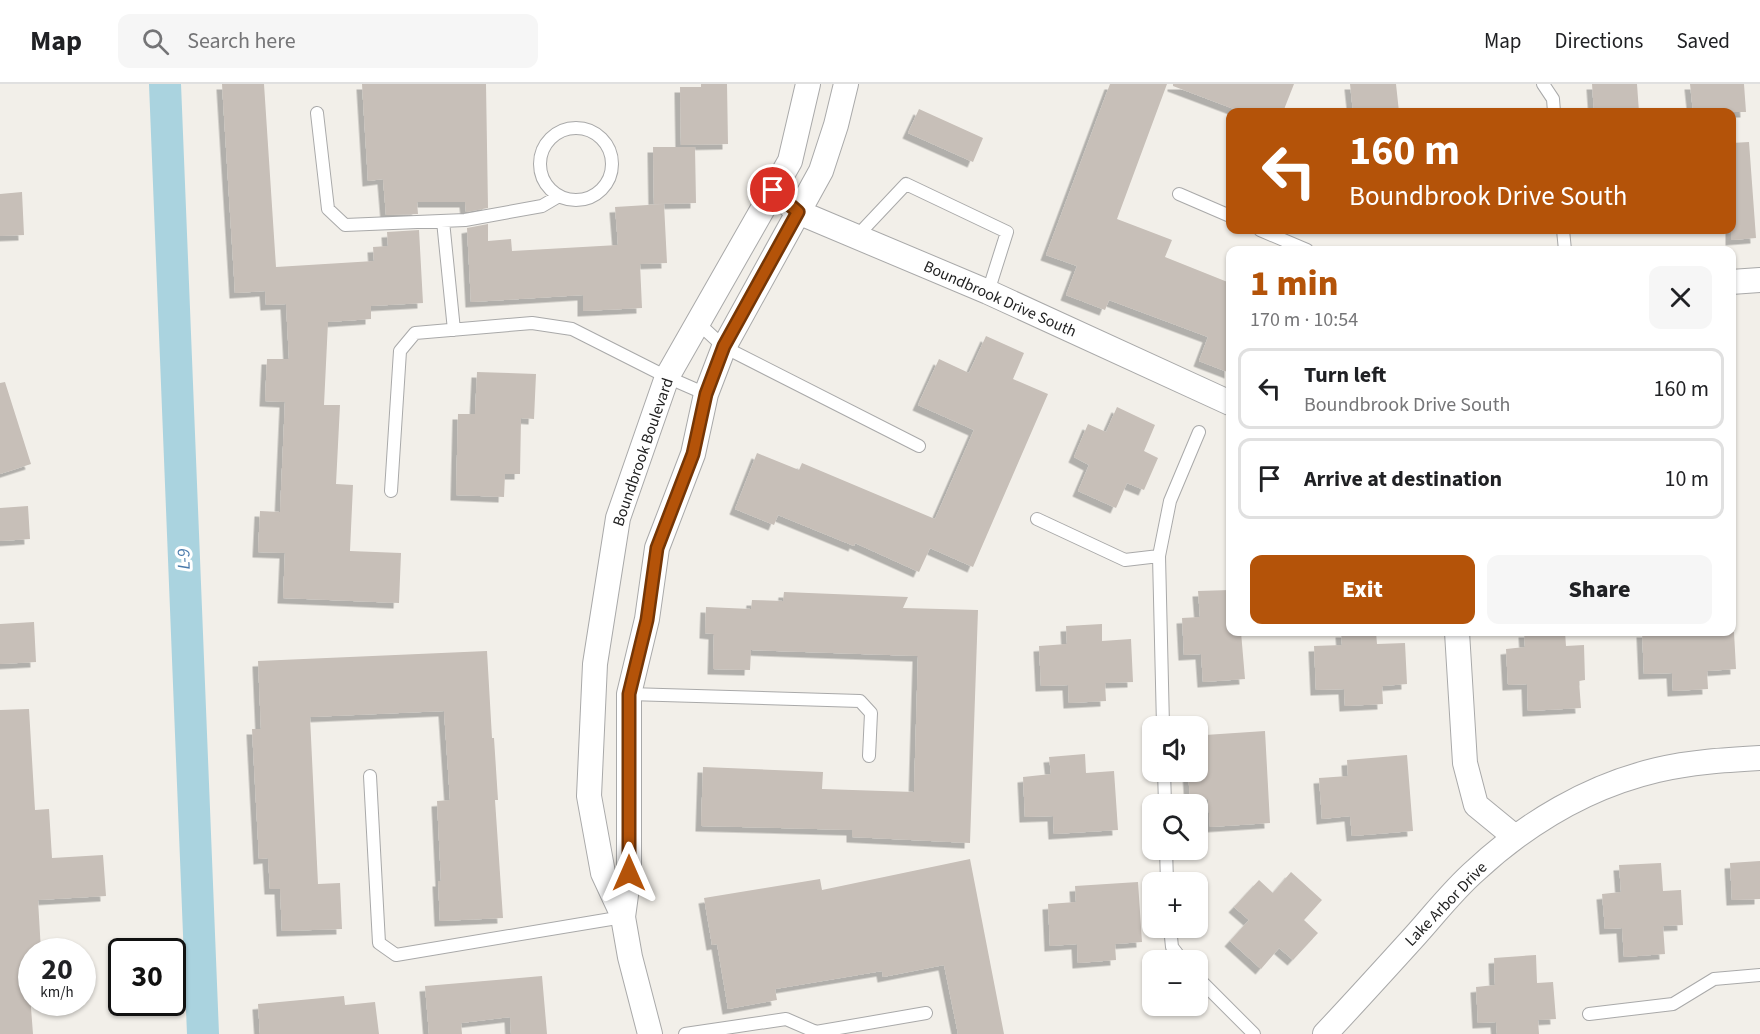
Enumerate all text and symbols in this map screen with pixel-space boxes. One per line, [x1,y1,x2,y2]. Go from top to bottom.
search box [118,14,538,68]
text: Map [30,21,82,61]
icon: search [139,25,172,58]
text: Search here [187,25,296,57]
text: Map [1484,26,1522,56]
text: Directions [1555,26,1643,56]
text: Saved [1676,26,1730,56]
text: 160 m [1349,121,1460,181]
icon: left [1250,132,1328,210]
pin [747,164,798,215]
icon: arrive [756,173,789,206]
text: Boundbrook Drive South [1349,177,1628,216]
street label: Boundbrook Drive South [920,255,1080,343]
text: 1 min [1250,258,1338,309]
button: close [1649,266,1712,329]
text: 170 m · 10:54 [1250,306,1358,334]
text: Turn left [1304,359,1386,391]
icon: left [1253,372,1286,405]
text: 160 m [1654,373,1709,405]
street label: Boundbrook Boulevard [607,375,679,529]
text: Boundbrook Drive South [1304,391,1510,419]
icon: arrive [1253,462,1286,495]
text: Arrive at destination [1304,463,1502,495]
text: 10 m [1664,463,1709,495]
water label: L-9 [171,548,197,570]
button: Exit [1250,555,1475,624]
button: Share [1487,555,1712,624]
map controls [1142,716,1208,1016]
button: sound [1142,716,1208,782]
button: search [1142,794,1208,860]
position arrow [597,841,661,905]
street label: Lake Arbor Drive [1400,857,1492,951]
button: + [1142,872,1208,938]
speed limit sign: 30 [108,938,186,1016]
text: 20 [41,948,73,991]
button: − [1142,950,1208,1016]
text: km/h [40,982,74,1003]

